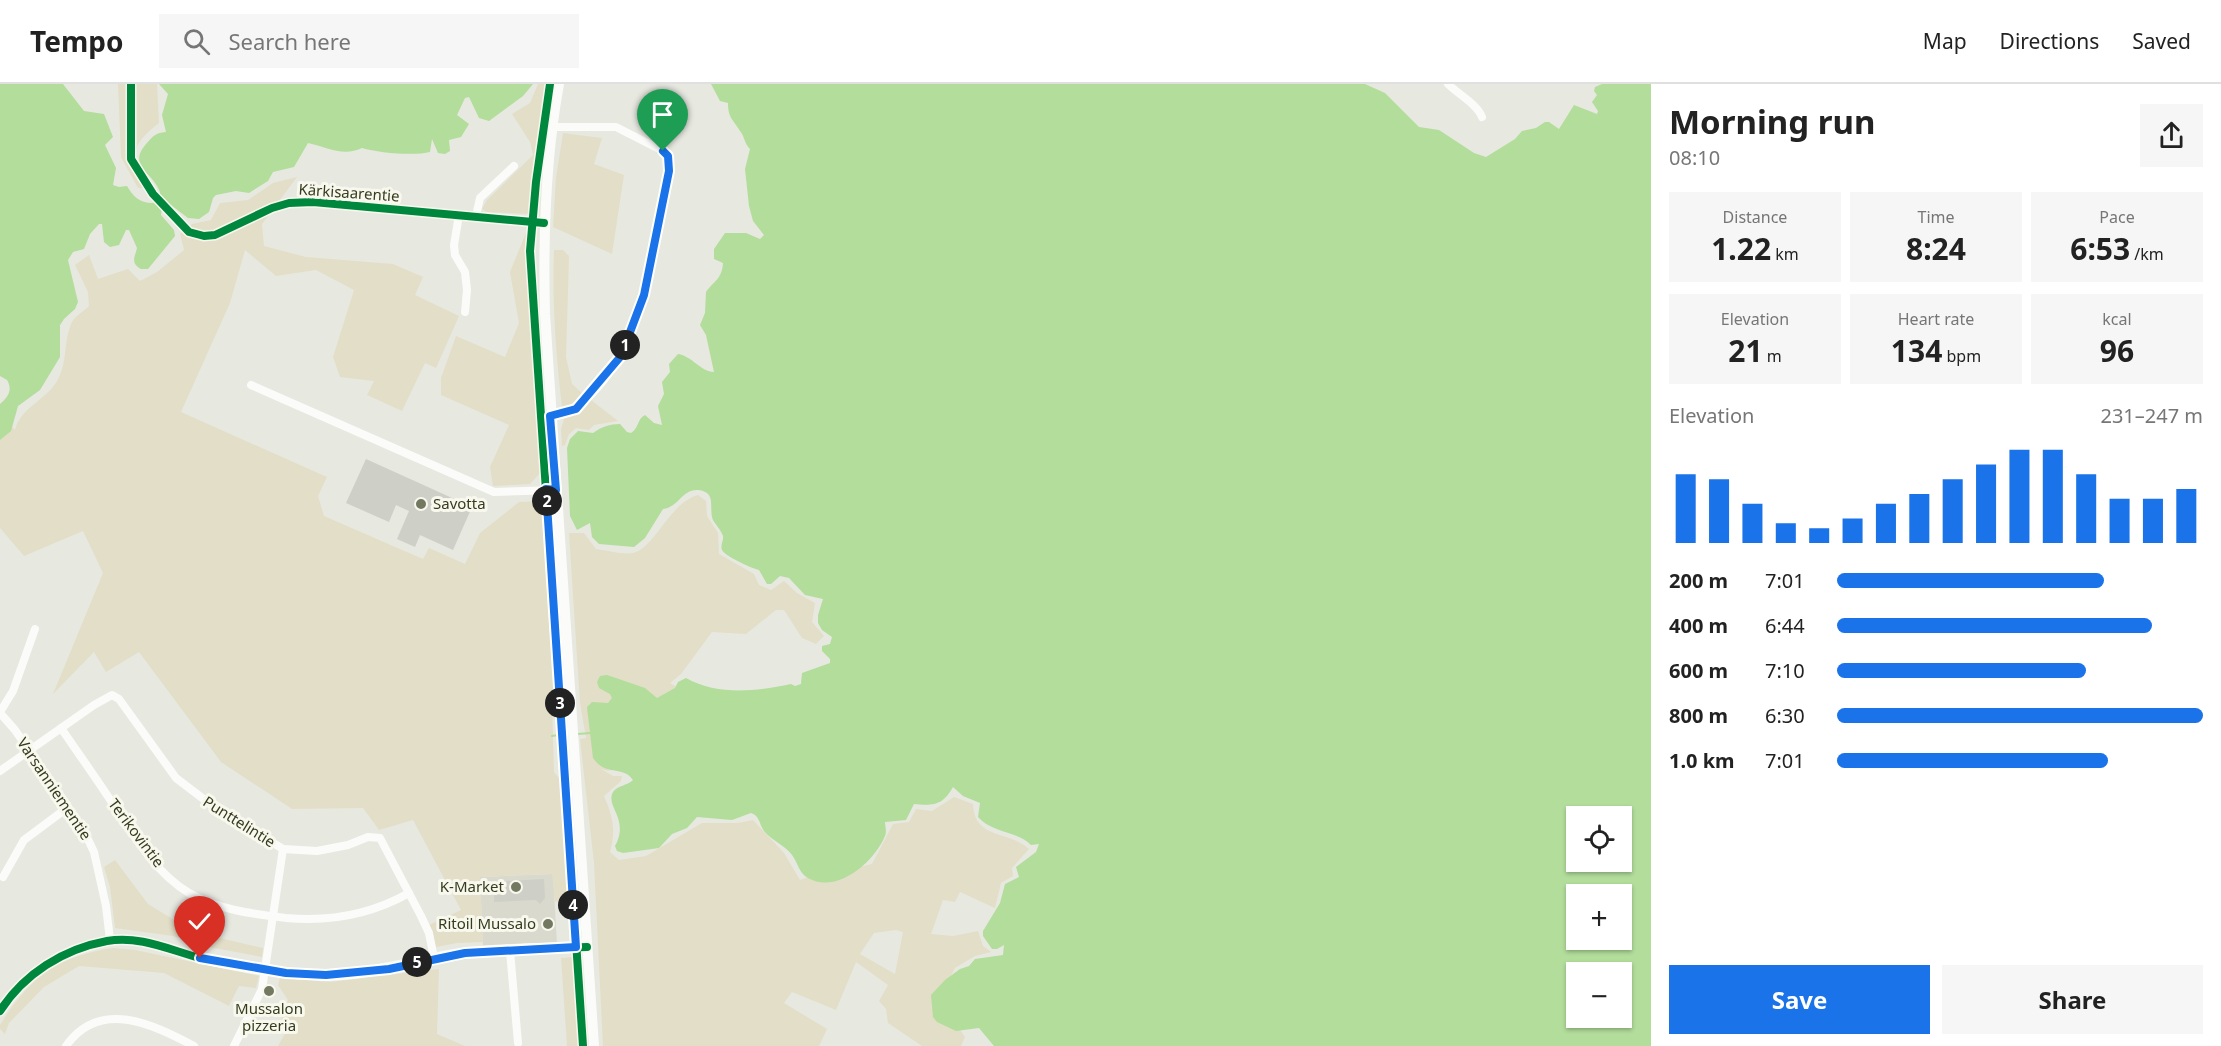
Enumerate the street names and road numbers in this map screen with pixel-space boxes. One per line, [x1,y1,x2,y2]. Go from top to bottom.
street label: Kärkisaarentie [298,178,400,206]
street label: Varsanniementie [13,733,96,843]
street label: Punttelintie [200,791,279,851]
street label: Terikovintie [104,794,169,871]

